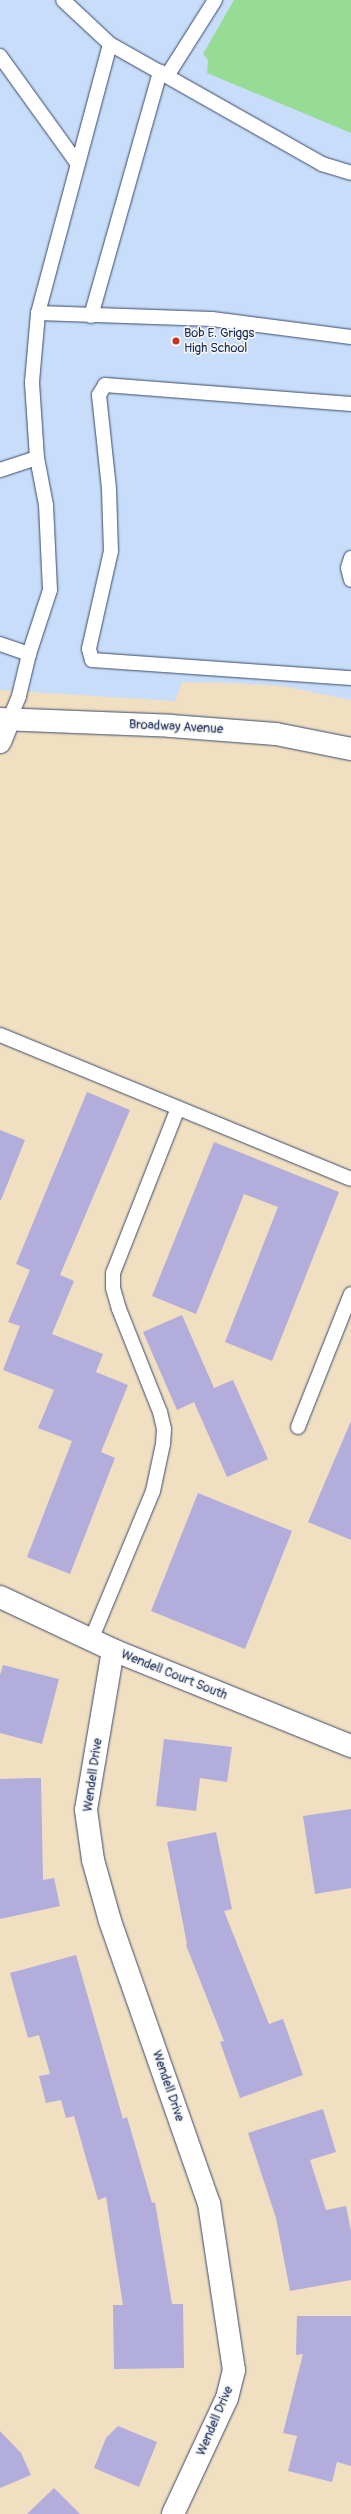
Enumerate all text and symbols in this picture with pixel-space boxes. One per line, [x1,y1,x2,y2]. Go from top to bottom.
place label: Bob E. Griggs High School [184,326,254,357]
marker: Bob E. Griggs High School [171,336,181,346]
street label: Broadway Avenue [129,717,223,737]
street label: Wendell Court South [119,1647,229,1703]
street label: Wendell Drive [80,1737,106,1813]
street label: Wendell Drive [149,2048,187,2124]
street label: Wendell Drive [193,2384,237,2458]

